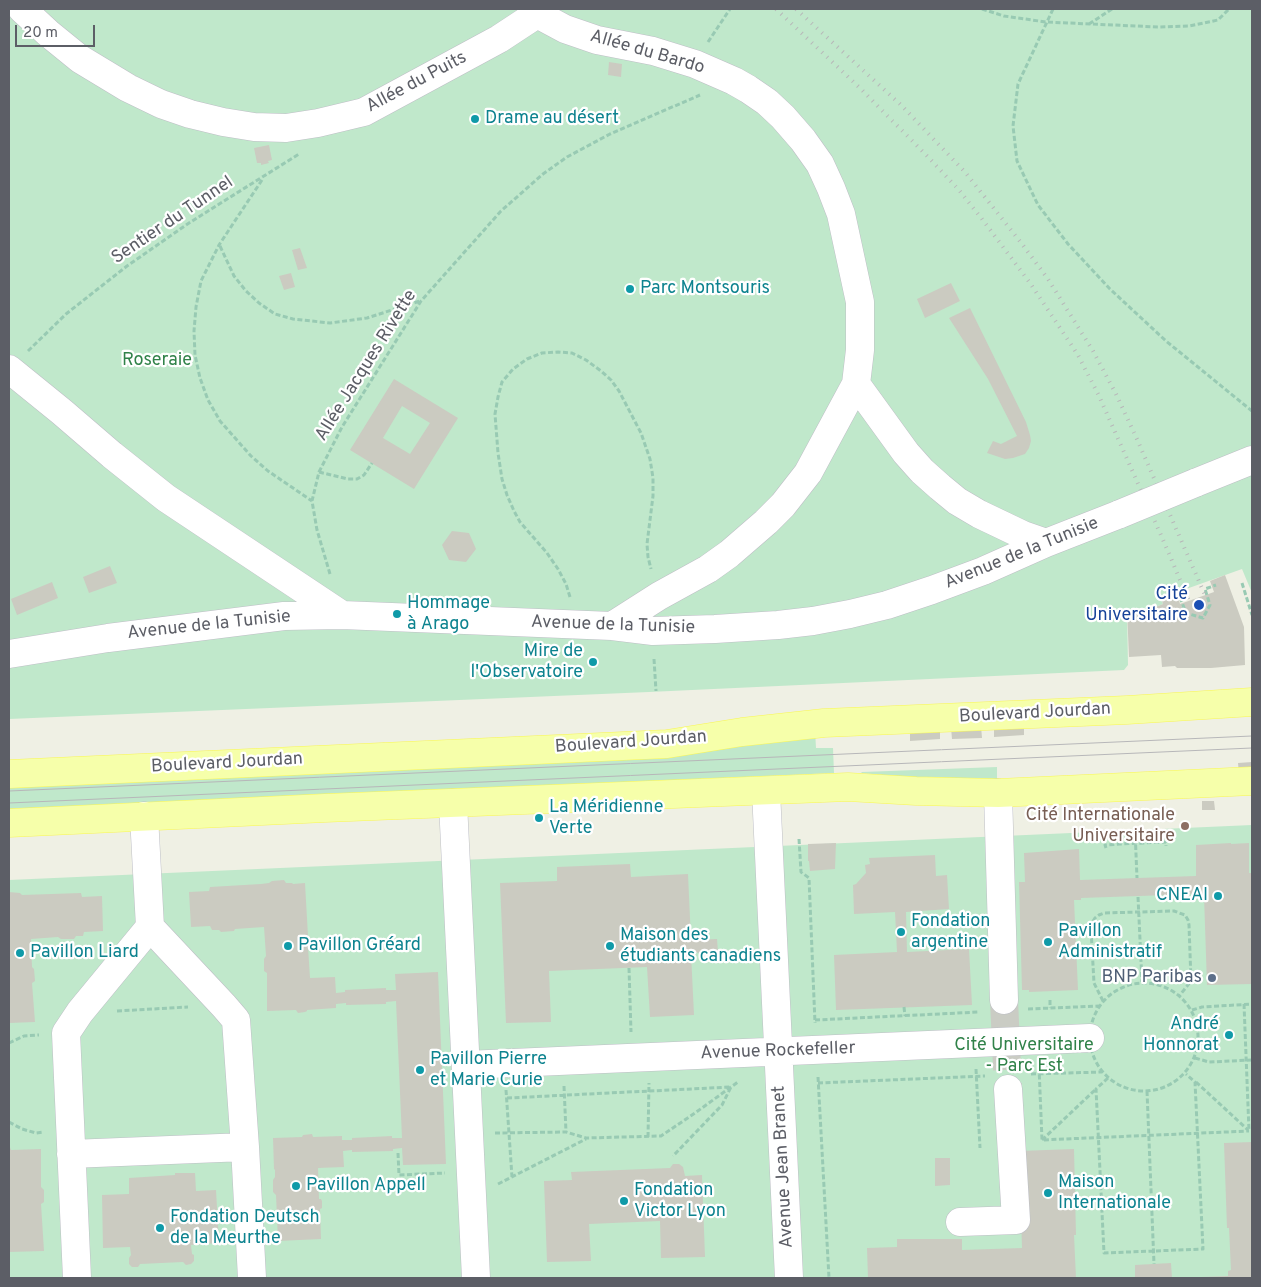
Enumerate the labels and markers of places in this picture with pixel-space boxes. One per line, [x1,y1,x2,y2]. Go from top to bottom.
place label: Drame au désert [485,108,619,130]
marker: Drame au désert [469,113,481,125]
place label: Parc Montsouris [640,278,770,300]
marker: Parc Montsouris [624,283,636,295]
place label: Cité Universitaire [1085,584,1188,626]
place label: Hommage à Arago [407,593,490,636]
marker: Cité Universitaire [1192,598,1206,612]
marker: Hommage à Arago [391,608,403,620]
place label: Mire de l'Observatoire [471,641,583,684]
marker: Mire de l'Observatoire [587,656,599,668]
place label: La Méridienne Verte [549,797,663,840]
place label: Cité Internationale Universitaire [1025,805,1175,848]
marker: La Méridienne Verte [533,812,545,824]
marker: Cité Internationale Universitaire [1179,820,1191,832]
place label: CNEAI [1156,885,1208,907]
marker: CNEAI [1212,890,1224,902]
place label: Fondation argentine [911,911,990,954]
place label: Pavillon Administratif [1058,921,1162,964]
place label: Maison des étudiants canadiens [620,925,781,968]
marker: Fondation argentine [895,926,907,938]
place label: Pavillon Gréard [298,935,421,957]
marker: Pavillon Administratif [1042,936,1054,948]
marker: Pavillon Gréard [282,940,294,952]
marker: Maison des étudiants canadiens [604,940,616,952]
place label: Pavillon Liard [30,942,139,964]
marker: Pavillon Liard [14,947,26,959]
place label: BNP Paribas [1102,967,1202,989]
marker: BNP Paribas [1206,972,1218,984]
place label: André Honnorat [1143,1014,1219,1056]
marker: André Honnorat [1223,1029,1235,1041]
place label: Pavillon Pierre et Marie Curie [430,1049,547,1092]
marker: Pavillon Pierre et Marie Curie [414,1064,426,1076]
place label: Maison Internationale [1058,1172,1171,1214]
place label: Pavillon Appell [306,1175,426,1197]
marker: Pavillon Appell [290,1180,302,1192]
place label: Fondation Victor Lyon [634,1180,726,1222]
marker: Maison Internationale [1042,1187,1054,1199]
marker: Fondation Victor Lyon [618,1195,630,1207]
place label: Fondation Deutsch de la Meurthe [170,1207,320,1250]
marker: Fondation Deutsch de la Meurthe [154,1222,166,1234]

